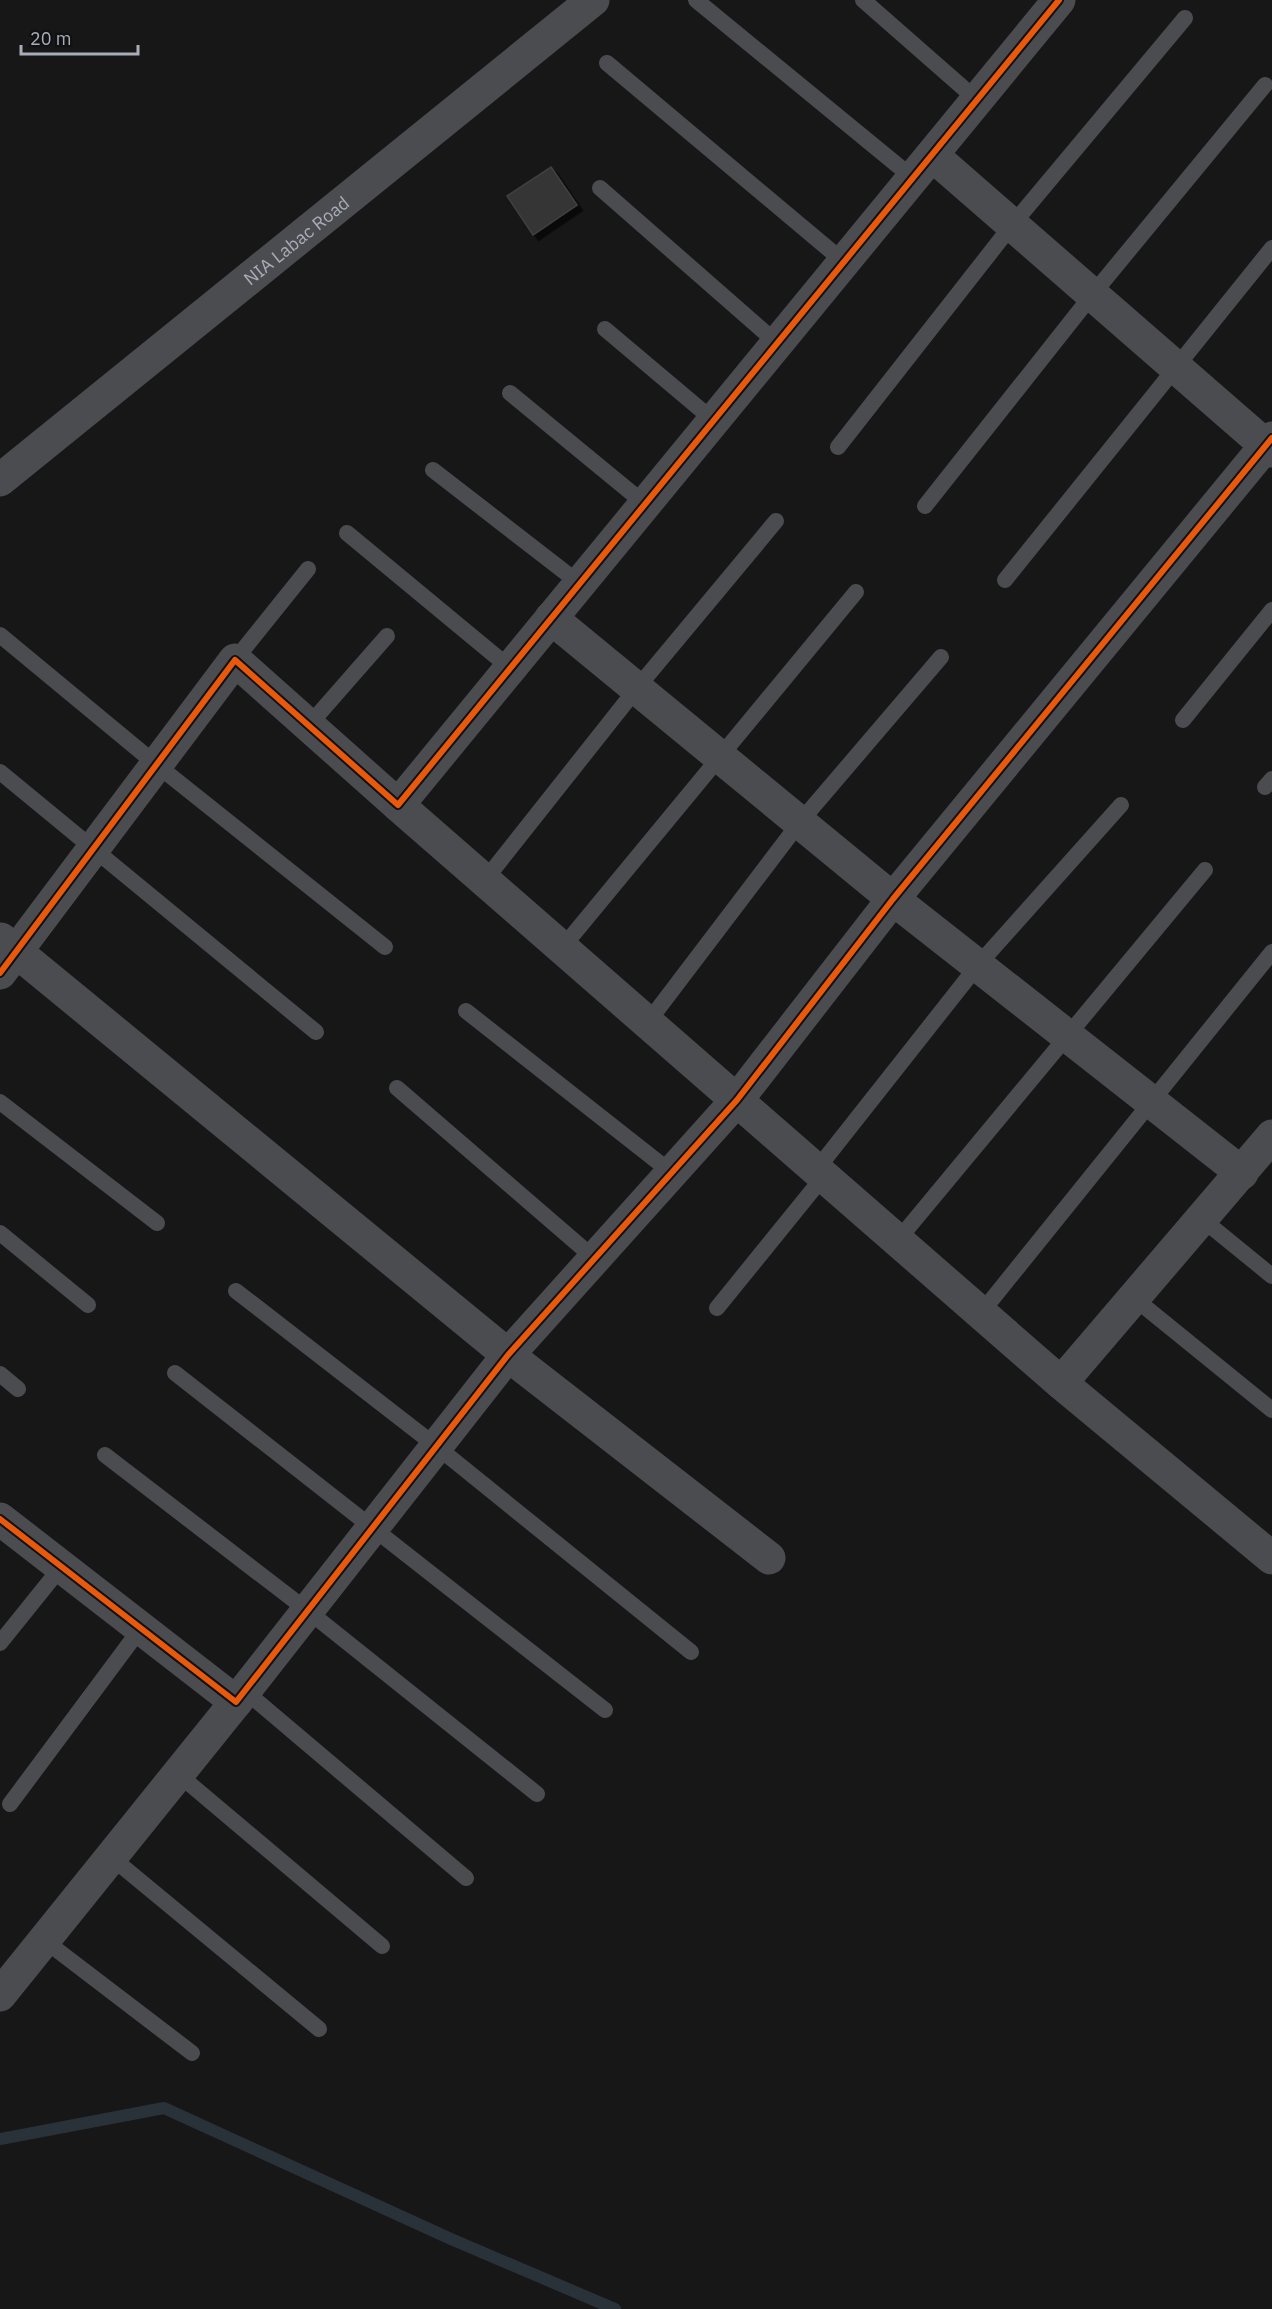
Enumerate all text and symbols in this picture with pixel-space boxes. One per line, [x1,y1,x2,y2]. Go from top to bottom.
scale bar [21,18,138,56]
text: 20 m [30,27,72,50]
street label: NIA Labac Road [239,191,354,290]

